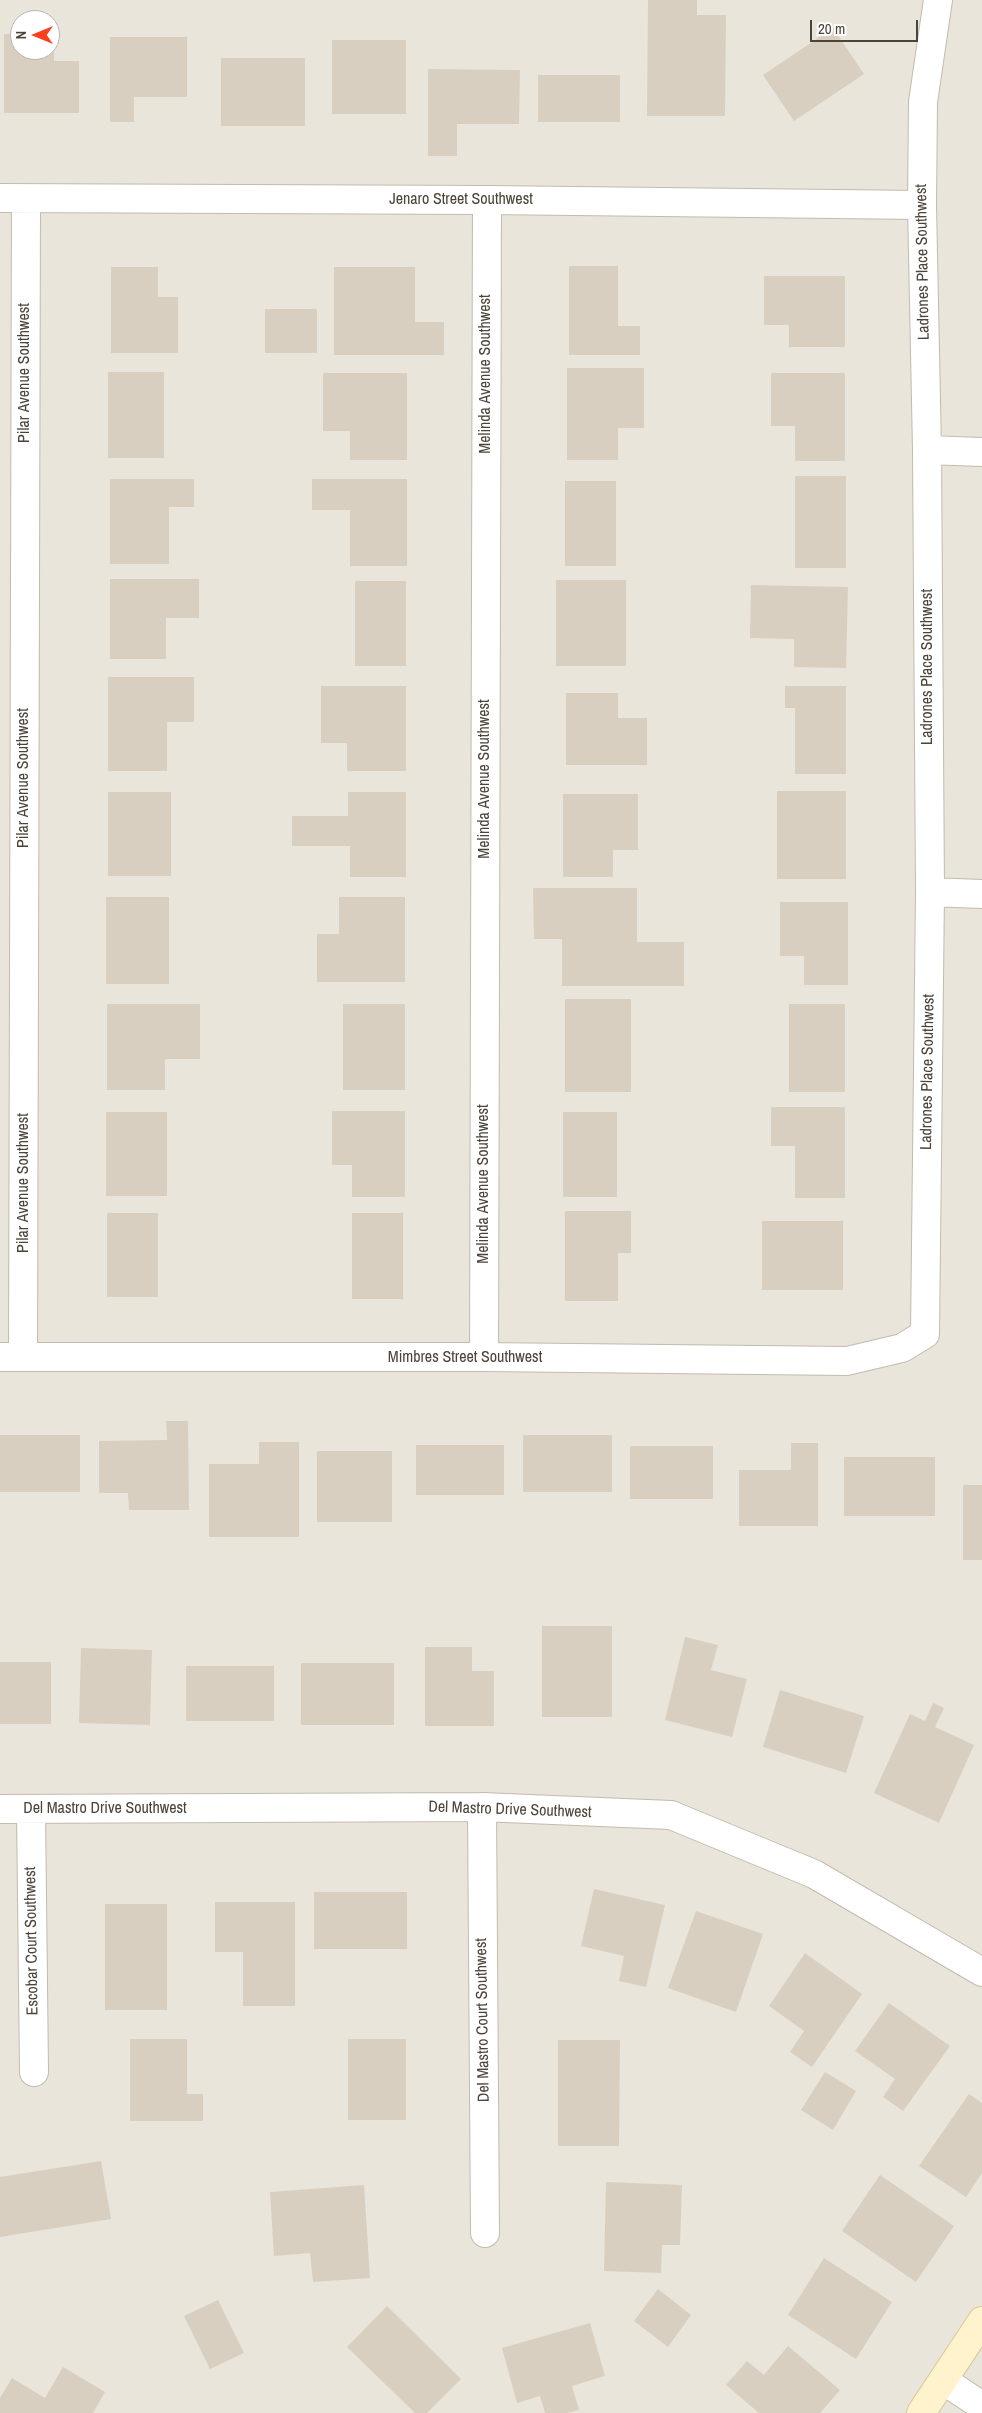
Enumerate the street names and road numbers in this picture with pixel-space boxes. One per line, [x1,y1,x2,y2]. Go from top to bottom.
street label: Ladrones Place Southwest [912,184,934,340]
street label: Jenaro Street Southwest [389,190,533,210]
street label: Melinda Avenue Southwest [476,294,496,454]
street label: Pilar Avenue Southwest [15,303,35,443]
street label: Ladrones Place Southwest [918,589,938,745]
street label: Melinda Avenue Southwest [475,699,495,859]
street label: Pilar Avenue Southwest [14,708,34,848]
street label: Ladrones Place Southwest [917,994,939,1150]
street label: Melinda Avenue Southwest [474,1104,494,1264]
street label: Pilar Avenue Southwest [14,1113,34,1253]
street label: Mimbres Street Southwest [388,1348,542,1368]
street label: Del Mastro Drive Southwest [428,1798,592,1822]
street label: Del Mastro Drive Southwest [23,1799,187,1819]
street label: Escobar Court Southwest [21,1866,43,2016]
street label: Del Mastro Court Southwest [472,1938,494,2102]

